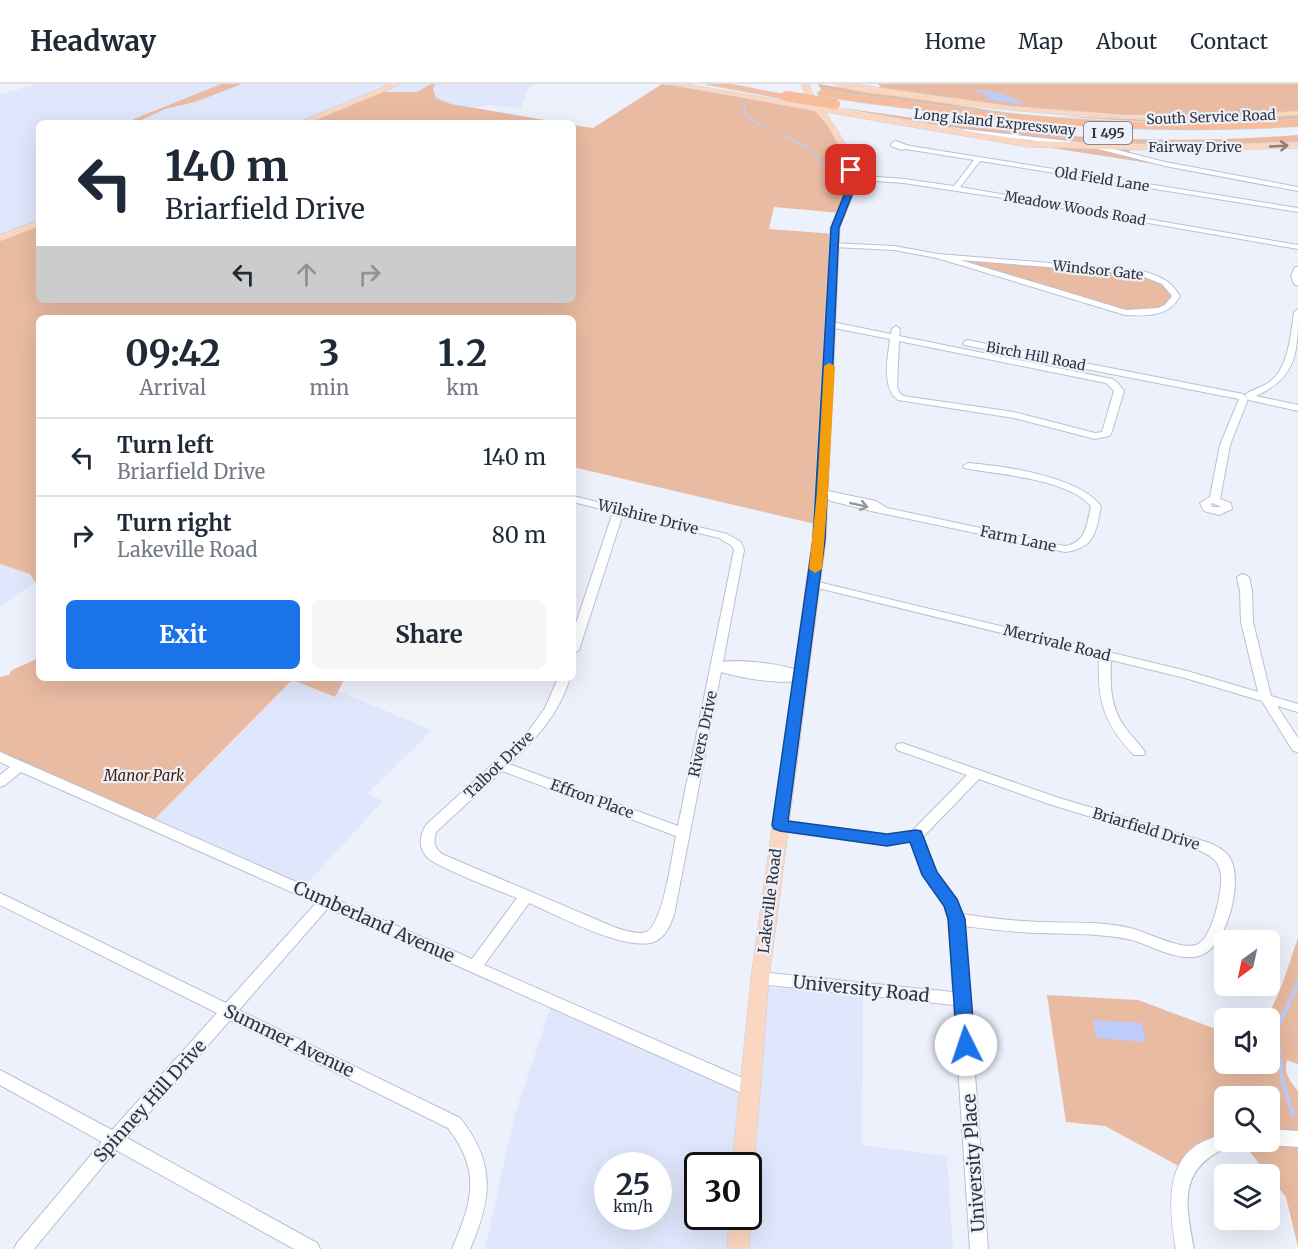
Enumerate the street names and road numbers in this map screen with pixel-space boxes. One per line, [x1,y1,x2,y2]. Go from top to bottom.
street label: Long Island Expressway [913,105,1078,140]
street label: South Service Road [1146,106,1277,128]
road number: I 495 [1084,122,1132,144]
street label: Fairway Drive [1148,138,1242,156]
street label: Old Field Lane [1053,163,1151,195]
street label: Meadow Woods Road [1003,187,1148,229]
street label: Windsor Gate [1051,256,1144,284]
street label: Birch Hill Road [985,338,1088,375]
street label: Wilshire Drive [595,495,701,538]
street label: Farm Lane [978,521,1058,556]
street label: Merrivale Road [1002,620,1113,665]
street label: Rivers Drive [684,689,721,779]
street label: Talbot Drive [460,727,537,802]
street label: Effron Place [548,775,637,822]
street label: Briarfield Drive [1090,803,1202,854]
street label: Lakeville Road [754,847,785,954]
street label: Cumberland Avenue [290,876,458,967]
street label: University Road [791,970,931,1007]
street label: Summer Avenue [220,999,358,1082]
street label: Spinney Hill Drive [88,1034,211,1167]
street label: University Place [957,1093,990,1233]

